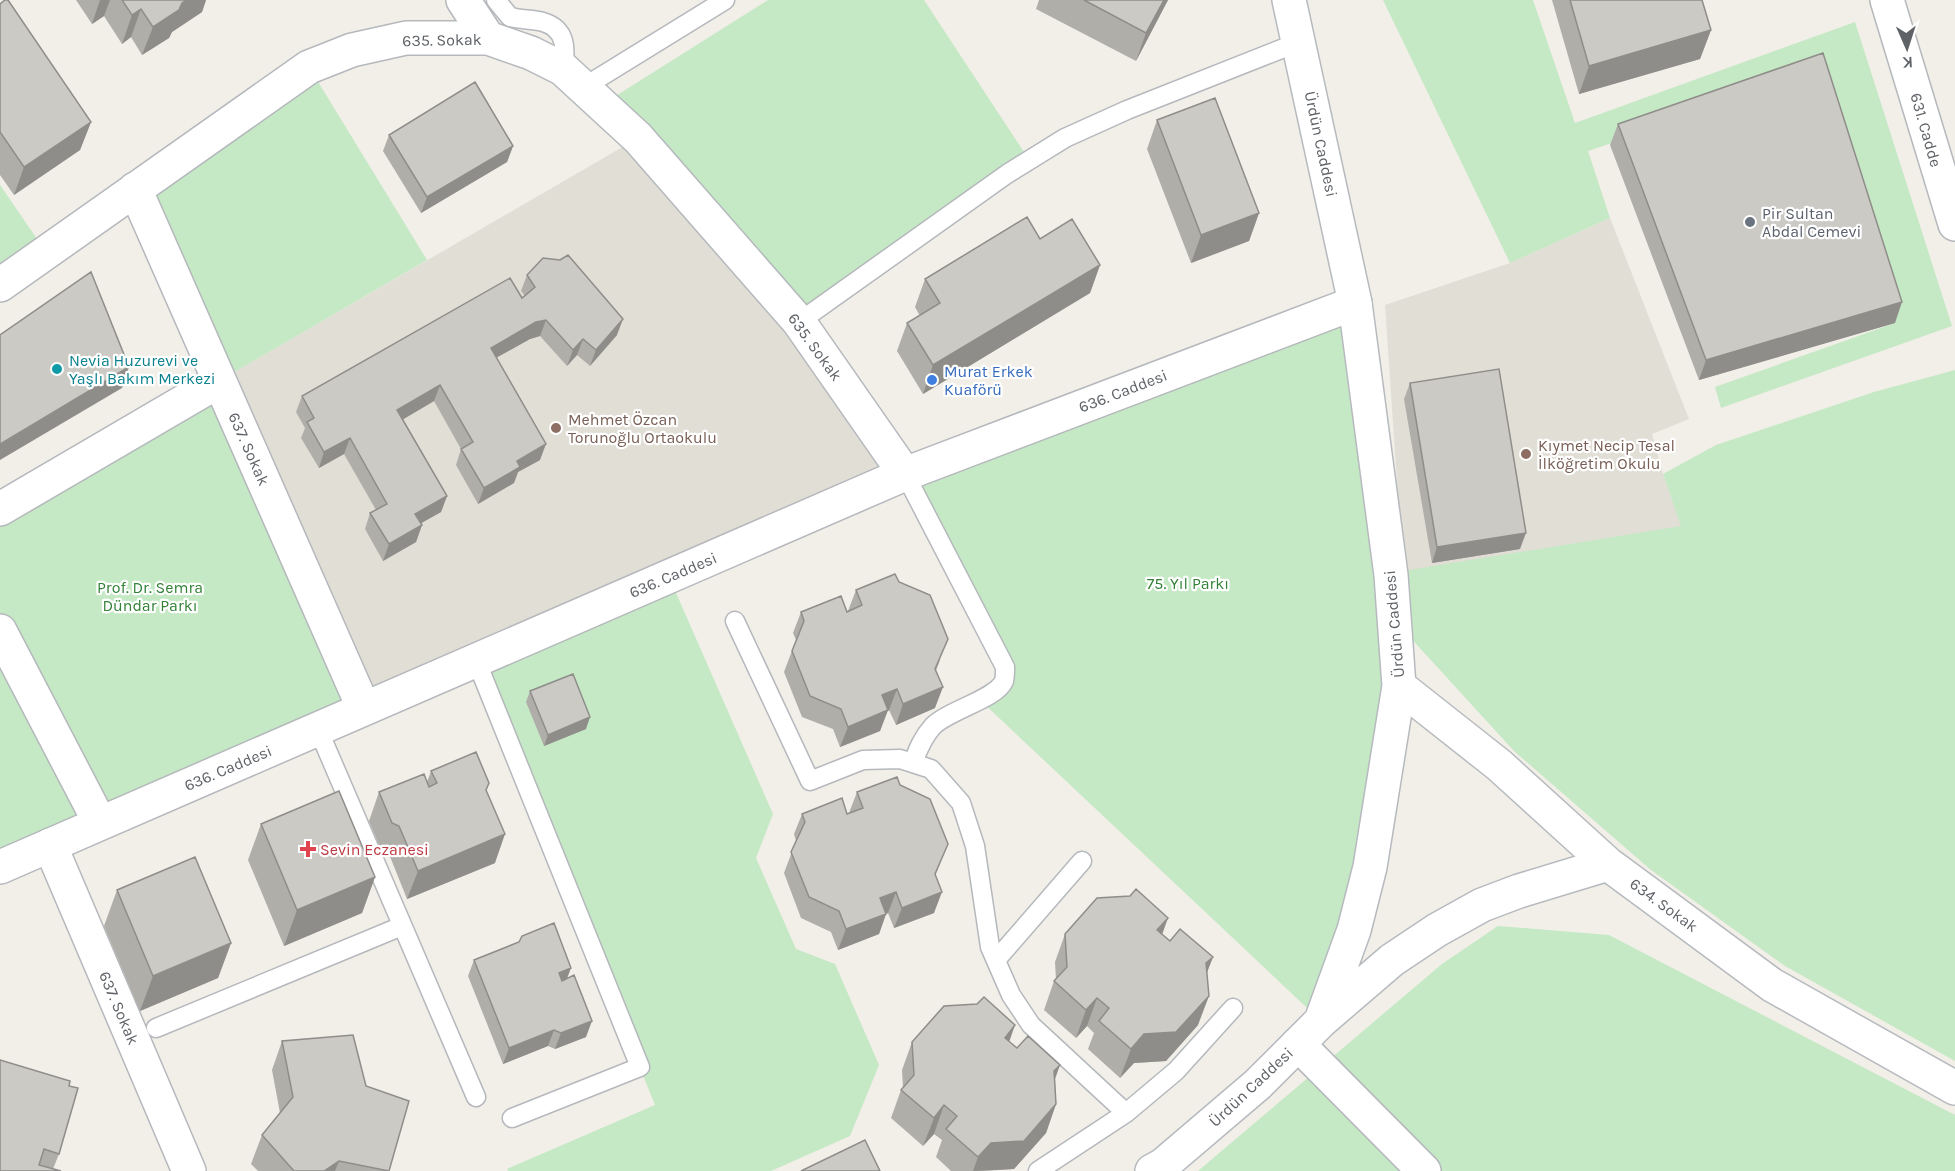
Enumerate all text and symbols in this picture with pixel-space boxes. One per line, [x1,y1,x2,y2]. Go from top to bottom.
north arrow [1877,18,1937,78]
street label: 635. Sokak [402,30,482,50]
text: K [1902,53,1913,72]
street label: Ürdün Caddesi [1300,89,1342,199]
street label: 631. Cadde [1906,91,1946,169]
place label: Pir Sultan Abdal Cemevi [1762,204,1861,241]
marker: Pir Sultan Abdal Cemevi [1743,215,1757,229]
street label: 635. Sokak [784,309,846,385]
place label: Nevia Huzurevi ve Yaşlı Bakım Merkezi [69,351,216,388]
marker: Nevia Huzurevi ve Yaşlı Bakım Merkezi [50,362,64,376]
place label: Murat Erkek Kuaförü [944,362,1033,399]
street label: 636. Caddesi [1076,365,1170,417]
marker: Murat Erkek Kuaförü [925,373,939,387]
street label: 637. Sokak [224,409,274,489]
place label: Mehmet Özcan Torunoğlu Ortaokulu [568,410,717,447]
marker: Mehmet Özcan Torunoğlu Ortaokulu [549,421,563,435]
place label: Kıymet Necip Tesal İlköğretim Okulu [1538,436,1675,473]
marker: Kıymet Necip Tesal İlköğretim Okulu [1519,447,1533,461]
street label: 636. Caddesi [626,548,720,602]
street label: Ürdün Caddesi [1380,569,1408,679]
park label: 75. Yıl Parkı [1147,574,1229,593]
park label: Prof. Dr. Semra Dündar Parkı [97,578,203,615]
street label: 636. Caddesi [181,741,275,795]
place label: Sevin Eczanesi [320,840,429,859]
marker: Sevin Eczanesi [301,842,315,856]
street label: 634. Sokak [1626,874,1702,936]
street label: 637. Sokak [95,968,143,1048]
street label: Ürdün Caddesi [1205,1043,1297,1131]

